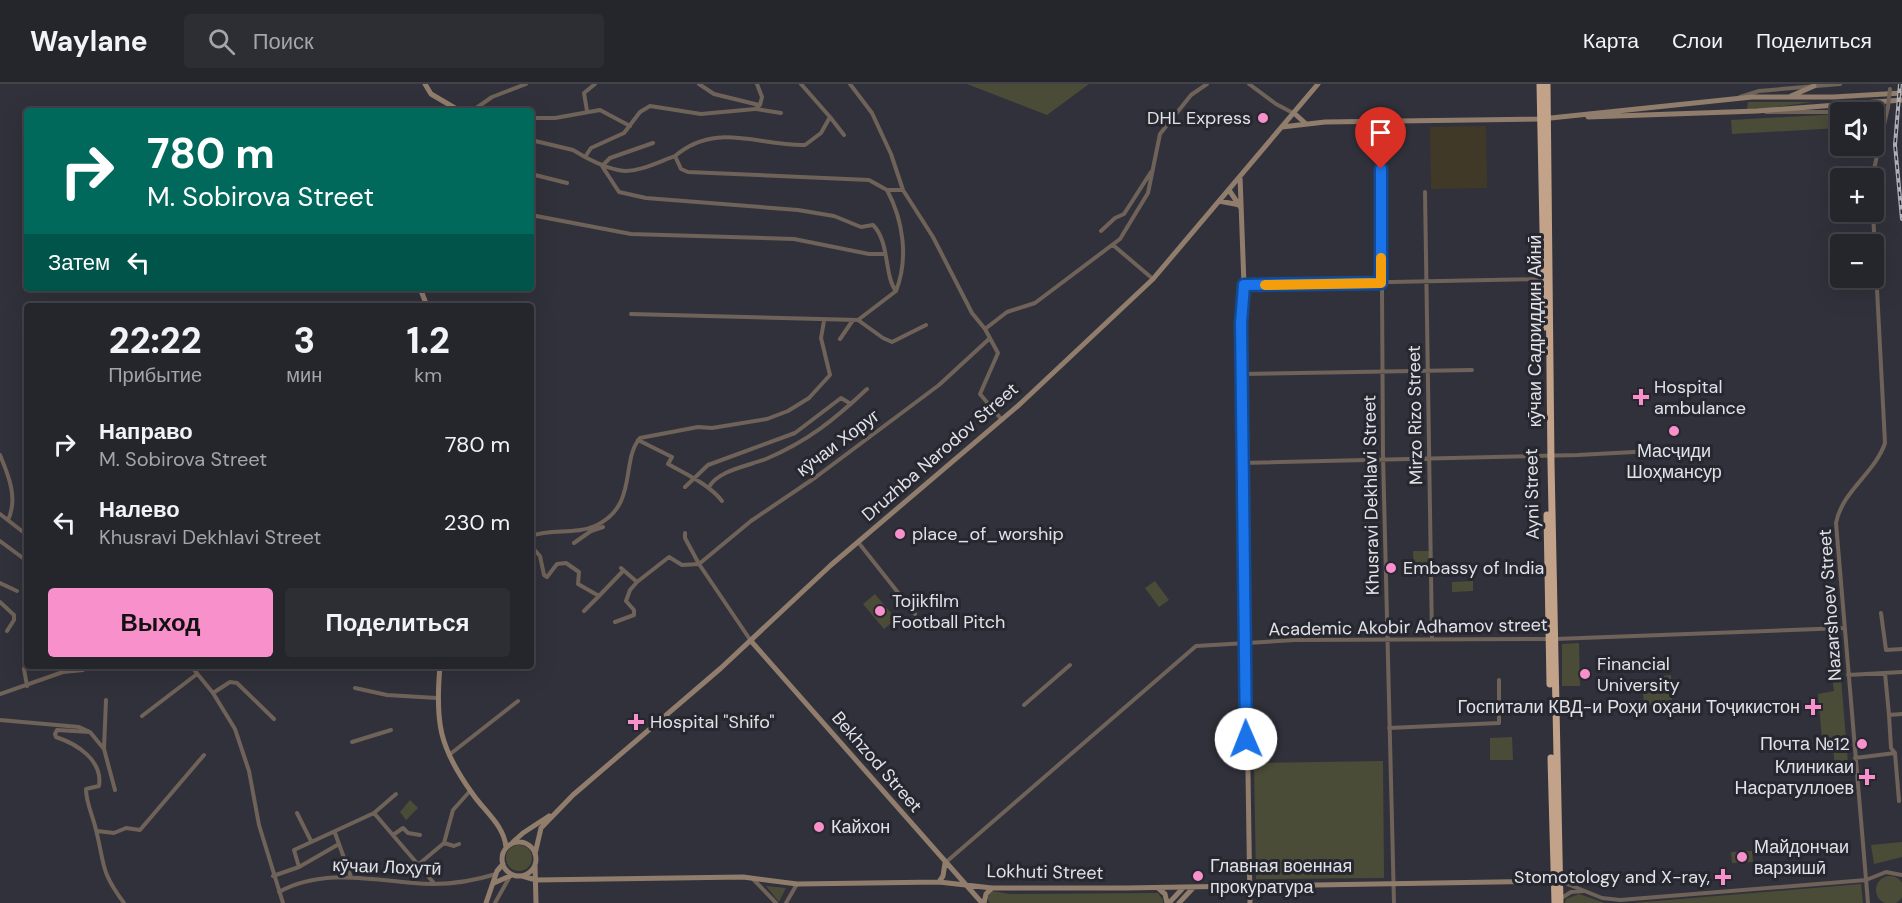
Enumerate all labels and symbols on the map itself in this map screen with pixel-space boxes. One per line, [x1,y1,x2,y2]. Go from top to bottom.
place label: DHL Express [1147,106,1251,130]
pin [1355,107,1406,169]
marker: DHL Express [1256,111,1270,125]
street label: кӯчаи Садриддин Айнӣ [1523,235,1547,427]
street label: Mirzo Rizo Street [1402,345,1428,485]
place label: Hospital ambulance [1654,375,1746,420]
street label: Druzhba Narodov Street [857,377,1023,527]
marker: Hospital ambulance [1632,388,1650,406]
street label: Khusravi Dekhlavi Street [1357,395,1385,595]
street label: кӯчаи Хоруг [792,404,885,482]
marker: Масҷиди Шоҳмансур [1667,424,1681,438]
place label: Масҷиди Шоҳмансур [1626,439,1722,484]
street label: Ayni Street [1519,448,1545,540]
place label: place_of_worship [912,522,1064,546]
marker: place_of_worship [893,527,907,541]
street label: Nazarshoev Street [1813,528,1847,682]
place label: Embassy of India [1403,556,1544,580]
marker: Embassy of India [1384,561,1398,575]
place label: Tojikfilm Football Pitch [892,589,1005,634]
marker: Tojikfilm Football Pitch [873,604,887,618]
street label: Academic Akobir Adhamov street [1268,613,1548,641]
place label: Financial University [1597,652,1680,697]
marker: Financial University [1578,667,1592,681]
place label: Госпитали КВД-и Роҳи оҳани Тоҷикистон [1458,695,1800,719]
marker: Госпитали КВД-и Роҳи оҳани Тоҷикистон [1804,698,1822,716]
street label: Bekhzod Street [826,706,928,818]
position arrow [1214,707,1278,771]
place label: Hospital "Shifo" [650,710,774,734]
marker: Hospital "Shifo" [627,713,645,731]
place label: Почта №12 [1760,732,1850,756]
marker: Почта №12 [1855,737,1869,751]
place label: Клиникаи Насратуллоев [1735,755,1854,800]
marker: Клиникаи Насратуллоев [1858,768,1876,786]
place label: Кайхон [831,815,890,839]
marker: Кайхон [812,820,826,834]
place label: Майдончаи варзишӣ [1754,835,1849,880]
marker: Майдончаи варзишӣ [1735,850,1749,864]
street label: кӯчаи Лоҳутӣ [332,853,442,881]
place label: Главная военная прокуратура [1210,854,1352,899]
street label: Lokhuti Street [986,859,1104,885]
place label: Stomotology and X-ray, [1514,865,1710,889]
marker: Stomotology and X-ray, [1714,868,1732,886]
marker: Главная военная прокуратура [1191,869,1205,883]

